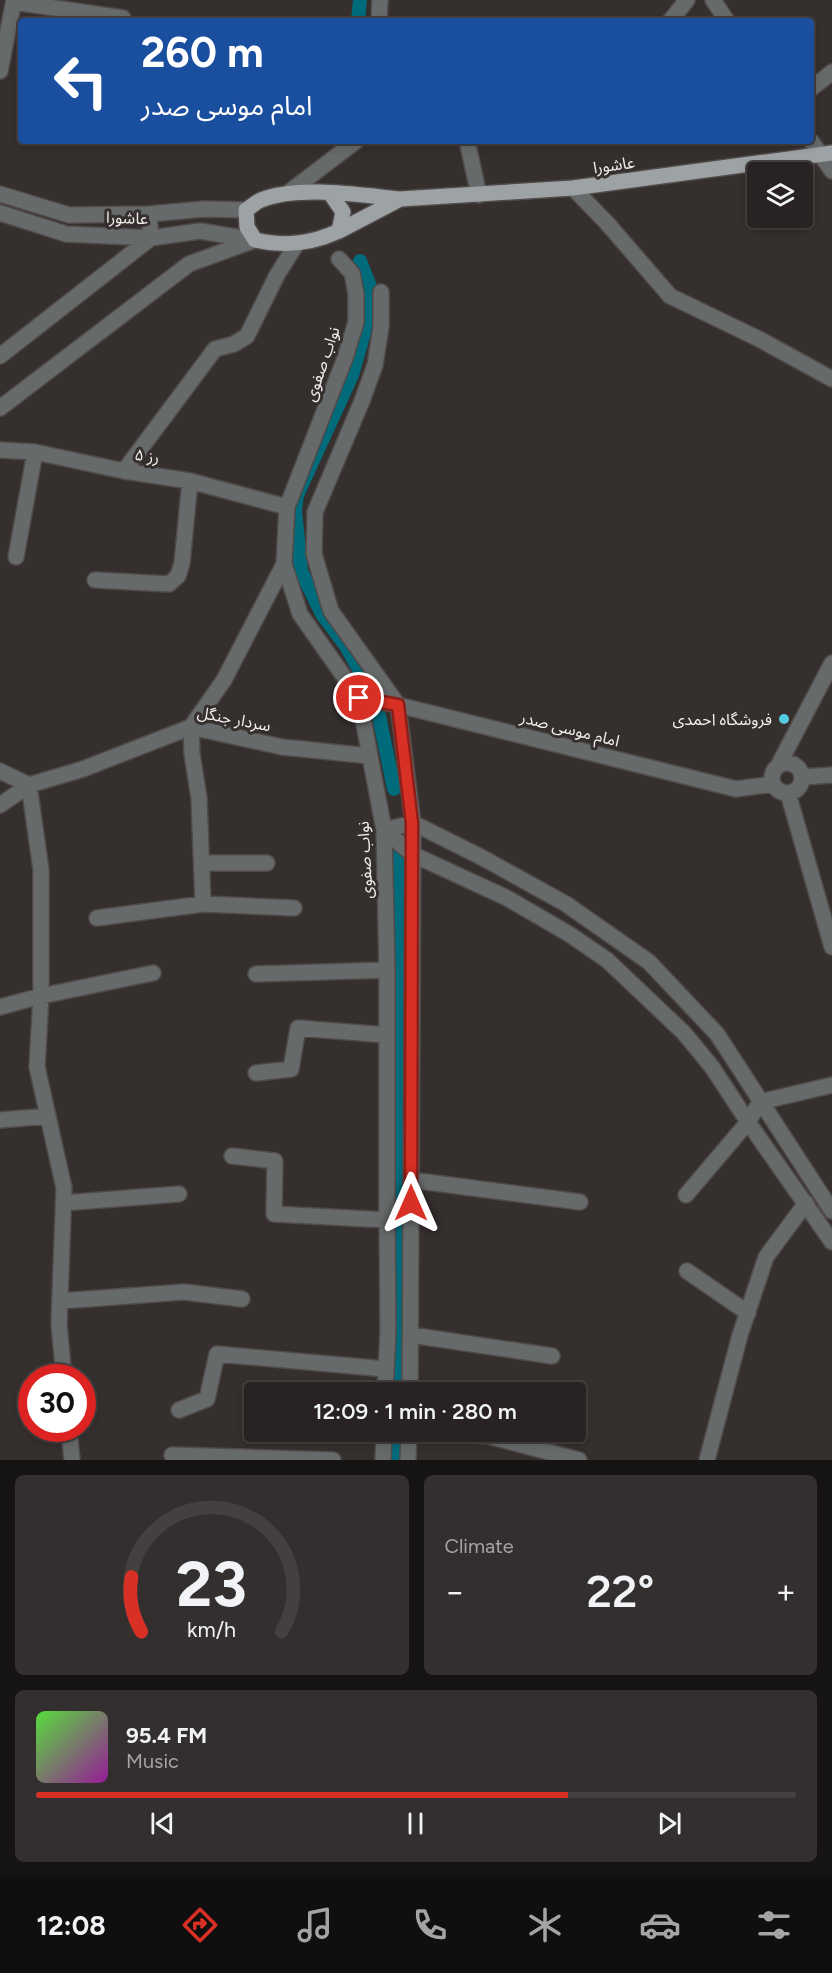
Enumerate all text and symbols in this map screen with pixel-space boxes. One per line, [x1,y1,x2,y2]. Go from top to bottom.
text: 260 m [141,27,264,78]
icon: left [42,42,120,120]
text: امام موسی صدر [141,89,312,122]
street label: عاشورا [592,153,636,177]
map controls [747,162,813,228]
button: layers [747,162,813,228]
street label: عاشورا [106,208,148,228]
street label: نواب صفوی [300,324,344,404]
street label: رز ۵ [133,445,161,467]
pin [333,672,384,723]
icon: arrive [342,681,375,714]
street label: سردار جنگل [196,703,272,735]
street label: امام موسی صدر [517,707,622,753]
place label: فروشگاه احمدی [672,710,772,729]
marker: فروشگاه احمدی [777,712,791,726]
street label: نواب صفوی [353,821,377,899]
position arrow [379,1171,443,1235]
speed limit sign: 30 [18,1364,96,1442]
text: 12:09 · 1 min · 280 m [313,1398,517,1425]
text: Climate [445,1534,514,1558]
text: 23 [176,1547,247,1622]
text: 22° [586,1564,654,1618]
text: − [445,1572,465,1611]
text: + [775,1572,796,1611]
text: km/h [187,1617,236,1642]
text: 95.4 FM [126,1722,207,1749]
text: Music [126,1749,179,1773]
icon: previous [146,1807,179,1840]
icon: pause [399,1807,432,1840]
icon: next [653,1807,686,1840]
icon: directions [179,1904,221,1946]
icon: music [294,1904,336,1946]
icon: phone [409,1904,451,1946]
icon: climate [524,1904,566,1946]
icon: car [639,1904,681,1946]
icon: filters [753,1904,795,1946]
text: 12:08 [36,1909,106,1942]

